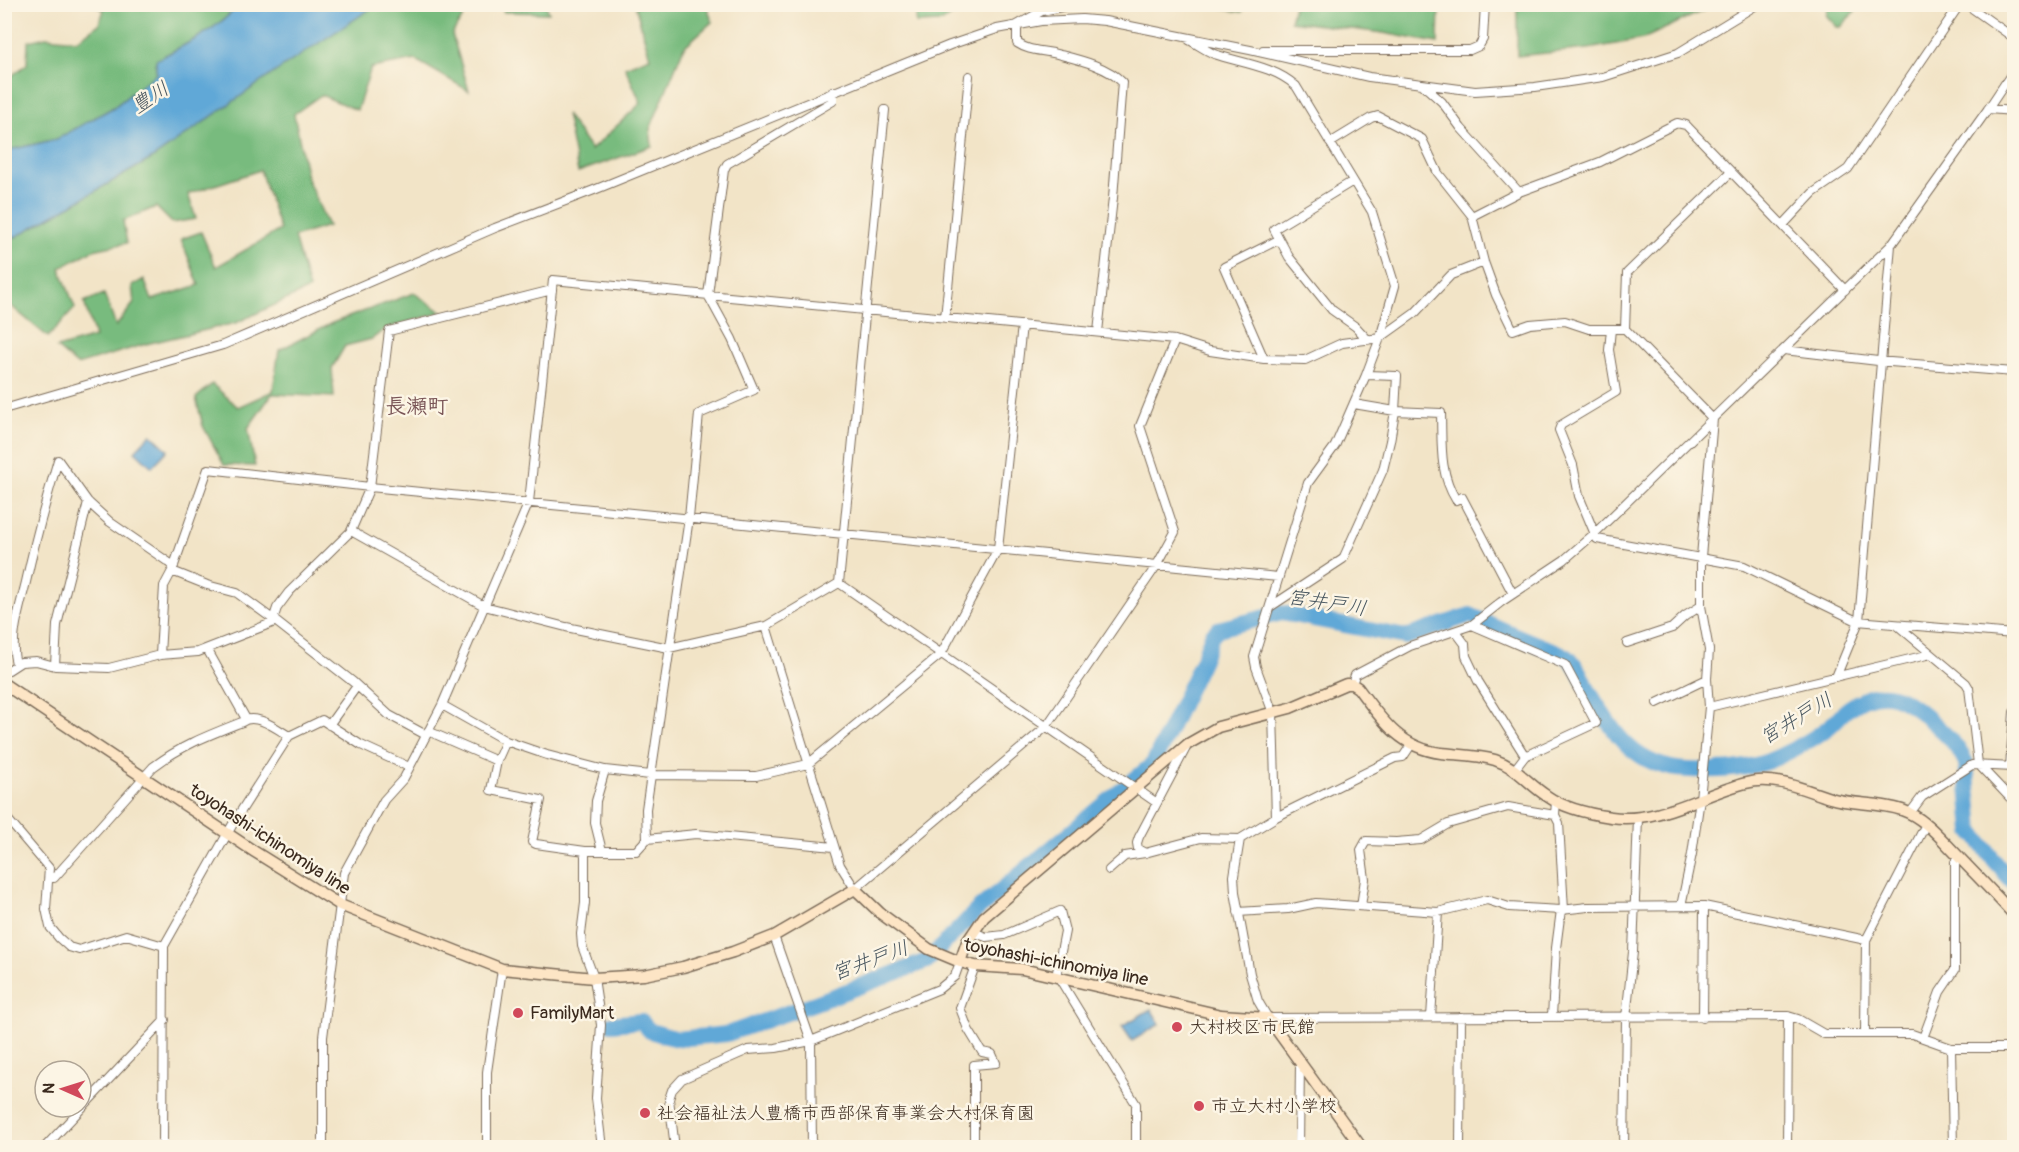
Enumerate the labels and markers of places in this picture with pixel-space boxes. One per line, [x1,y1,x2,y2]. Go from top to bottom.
place label: FamilyMart [530,1002,615,1025]
marker: FamilyMart [511,1006,525,1020]
place label: 大村校区市民館 [1189,1016,1315,1039]
marker: 大村校区市民館 [1170,1020,1184,1034]
place label: 市立大村小学校 [1211,1095,1337,1118]
marker: 市立大村小学校 [1192,1099,1206,1113]
place label: 社会福祉法人豊橋市西部保育事業会大村保育園 [657,1102,1035,1125]
marker: 社会福祉法人豊橋市西部保育事業会大村保育園 [638,1106,652,1120]

